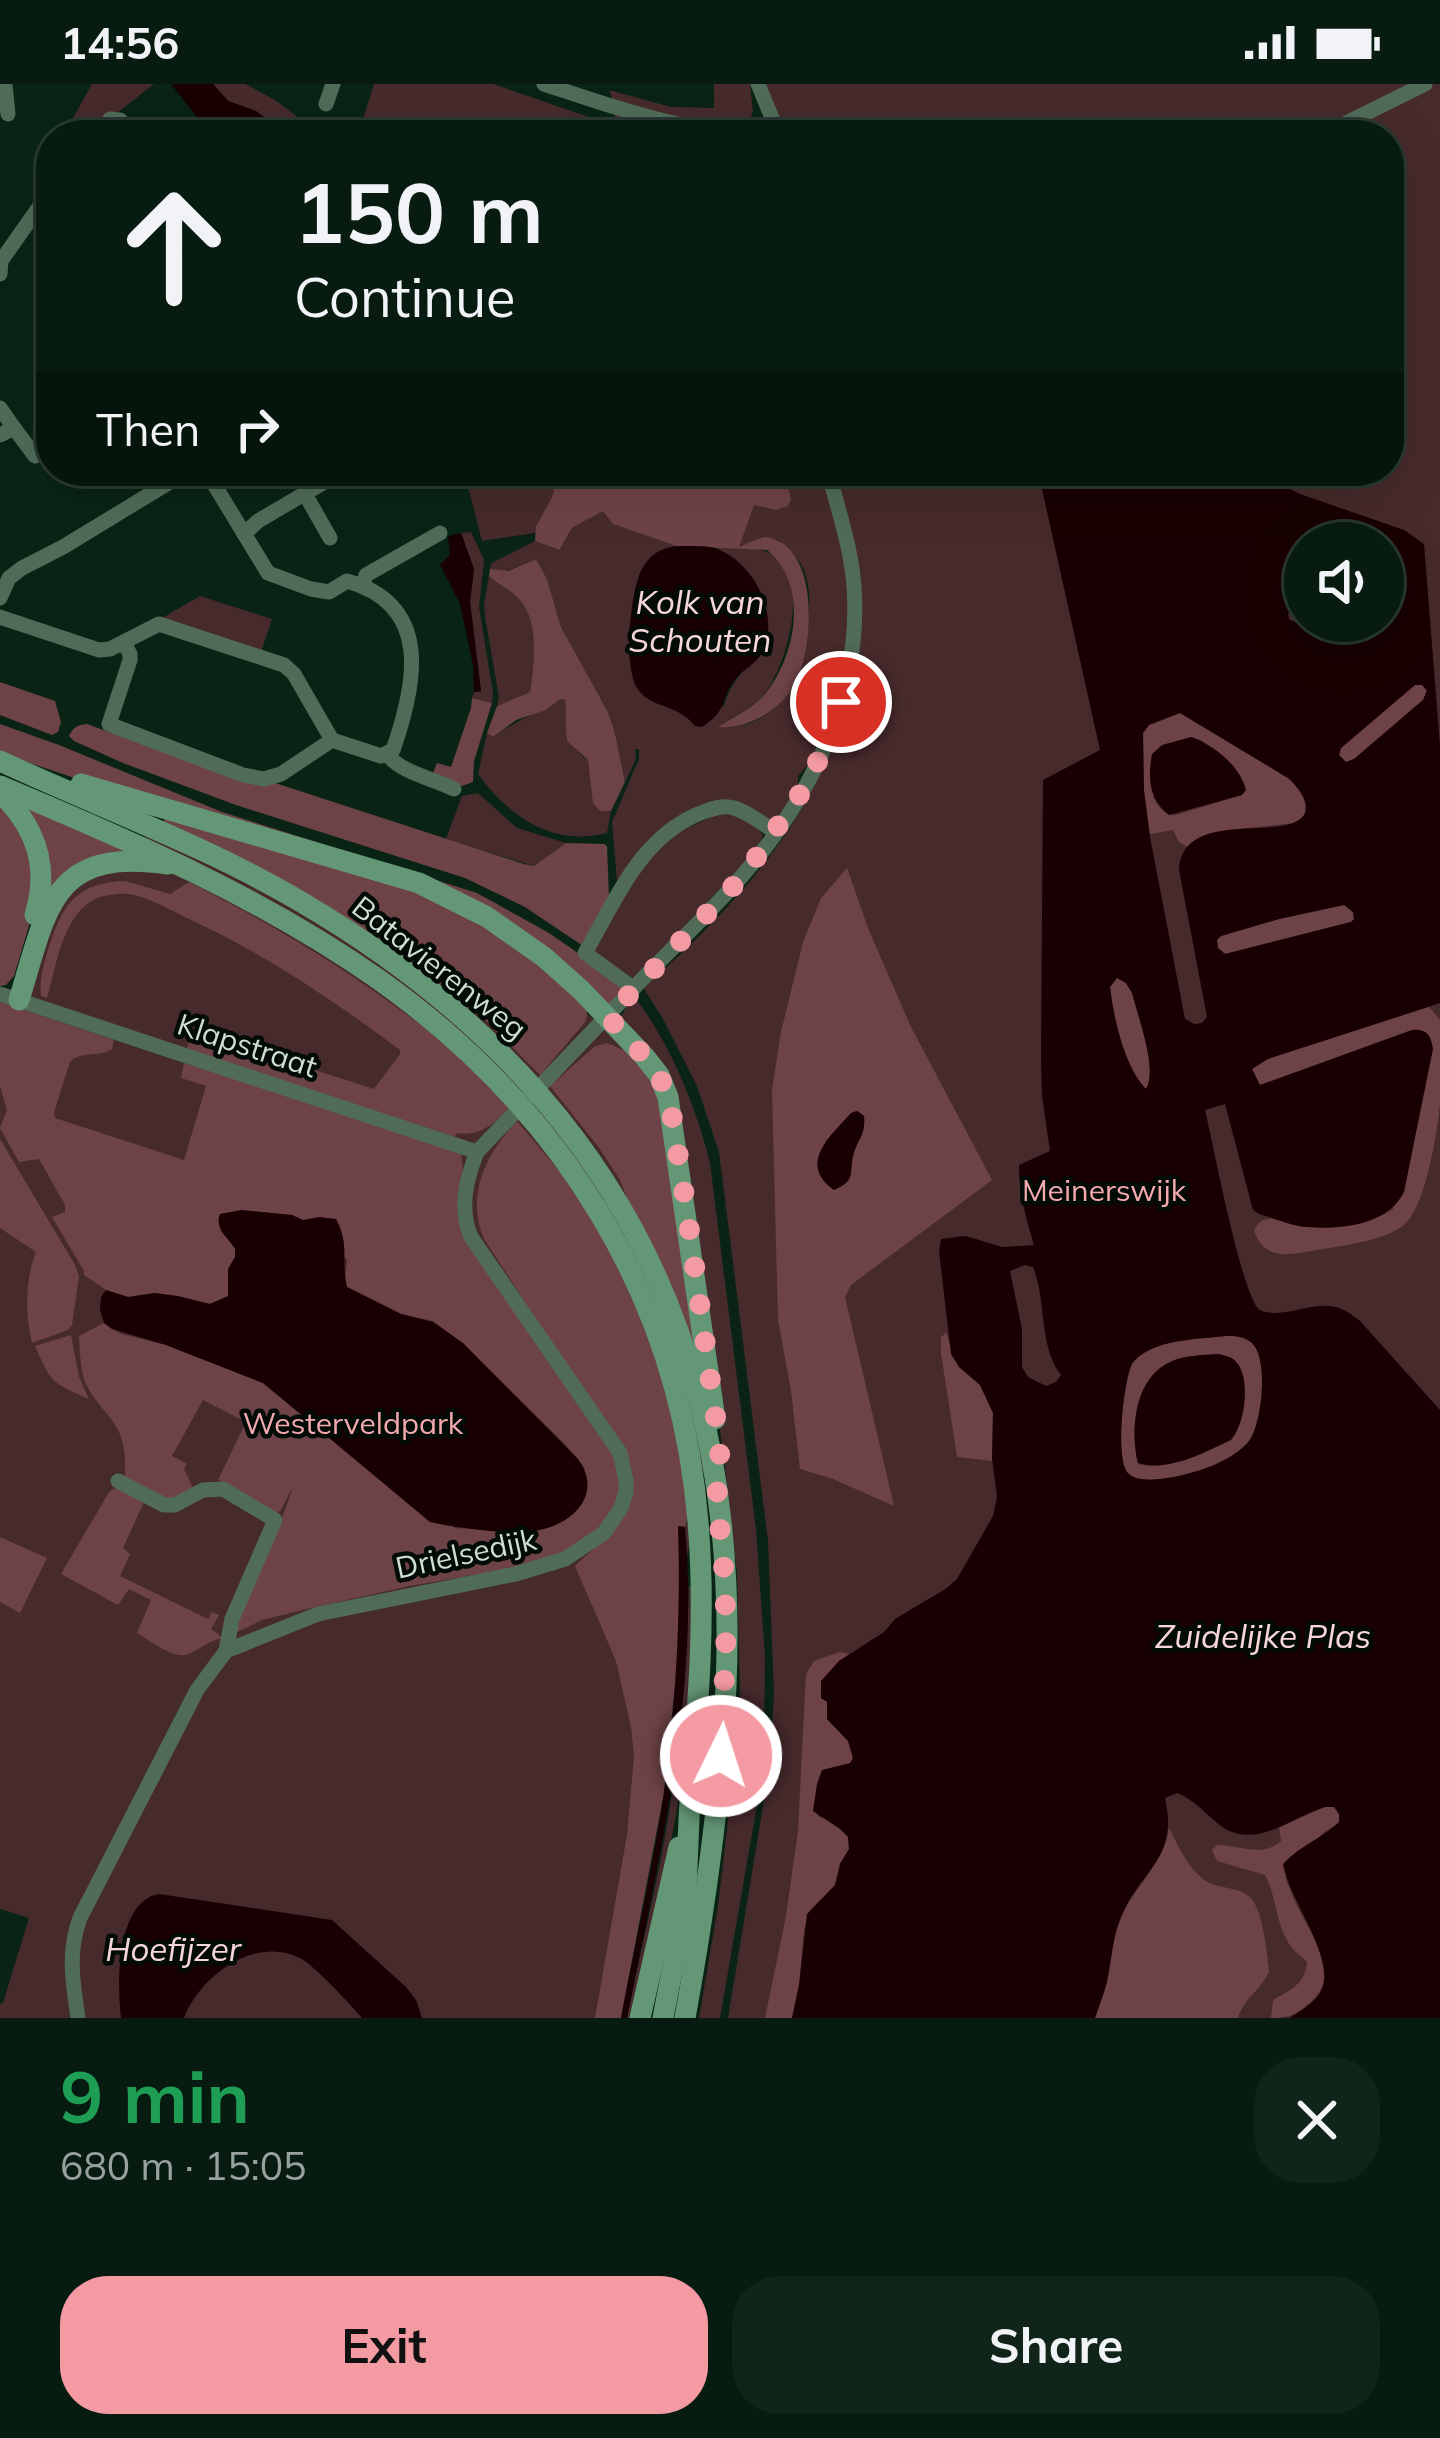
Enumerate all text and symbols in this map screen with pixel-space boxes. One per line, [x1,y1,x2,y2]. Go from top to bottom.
text: 14:56 [60,14,179,70]
text: 150 m [294,159,544,264]
icon: ahead [96,168,252,324]
text: Continue [294,263,515,331]
icon: right [224,396,290,462]
text: Then [96,401,200,457]
map controls [1284,522,1404,642]
button: sound [1284,522,1404,642]
water label: Kolk van Schouten [629,581,771,660]
pin [790,651,892,753]
icon: arrive [808,669,874,735]
street label: Batavierenweg [345,887,534,1047]
street label: Klapstraat [173,1005,322,1085]
park label: Meinerswijk [1022,1171,1187,1209]
park label: Westerveldpark [243,1404,464,1442]
street label: Drielsedijk [392,1519,540,1586]
water label: Zuidelijke Plas [1155,1615,1371,1656]
position arrow [658,1693,784,1819]
water label: Hoefijzer [105,1928,243,1969]
text: 9 min [60,2051,250,2141]
button: close [1254,2057,1380,2183]
text: 680 m · 15:05 [60,2141,306,2190]
button: Exit [60,2276,708,2414]
button: Share [732,2276,1380,2414]

